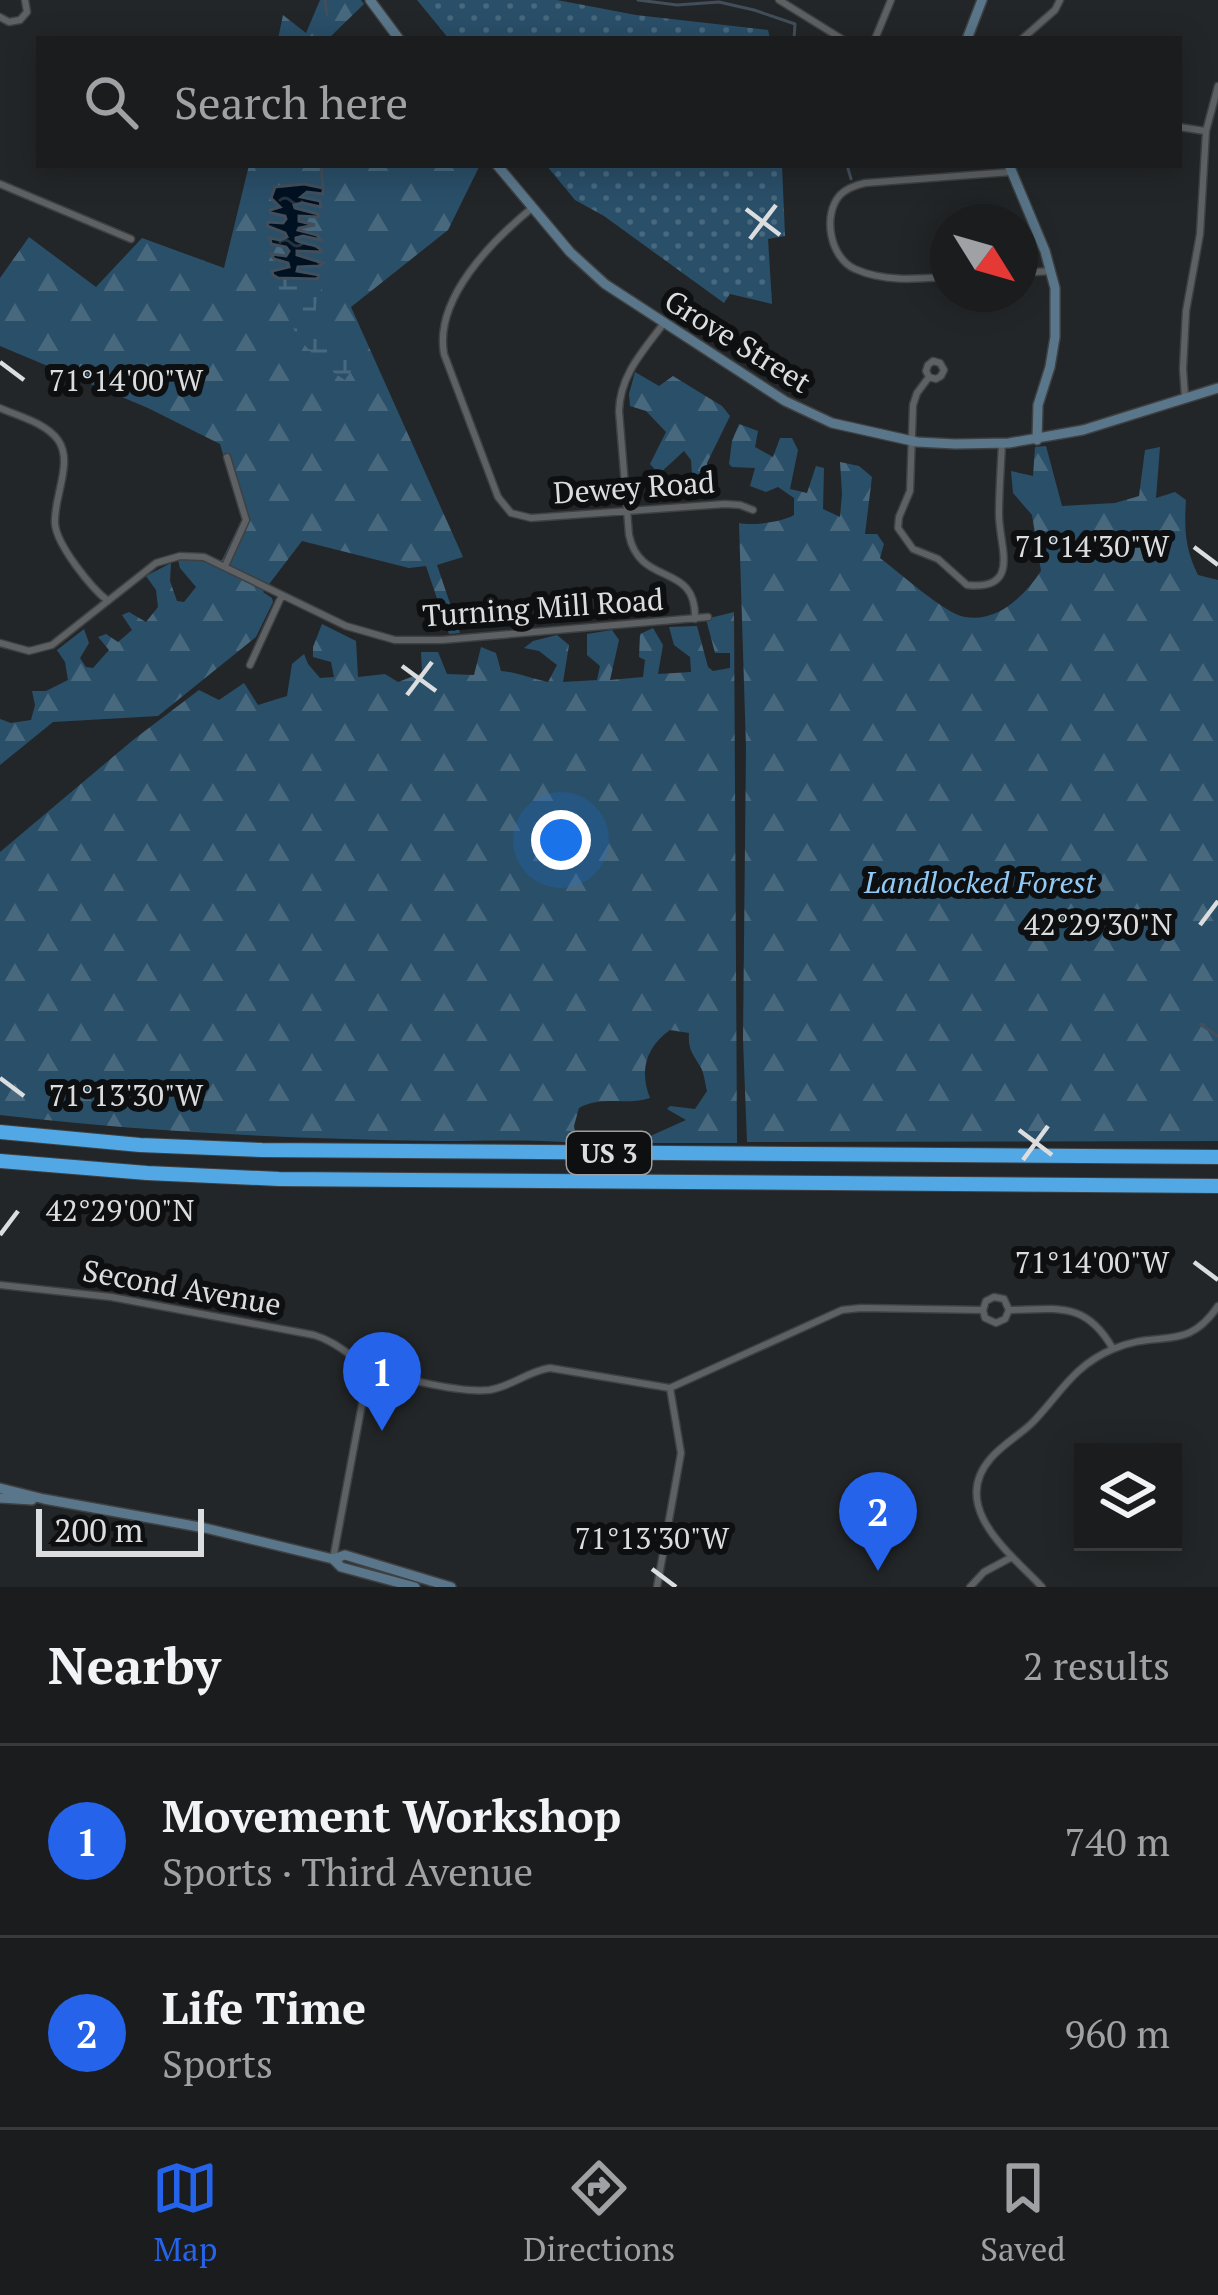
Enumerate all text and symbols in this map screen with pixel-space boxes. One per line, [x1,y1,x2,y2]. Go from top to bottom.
search box [36,36,1182,168]
icon: search [78,69,144,135]
text: Search here [174,72,408,132]
north arrow [930,204,1038,312]
street label: Grove Street [657,280,819,402]
text: 71°14'00"W [49,360,204,400]
street label: Dewey Road [552,461,716,513]
text: 71°14'30"W [1015,526,1170,566]
street label: Turning Mill Road [421,579,665,635]
your location [531,810,591,870]
park label: Landlocked Forest [863,862,1097,902]
text: 42°29'30"N [1024,904,1172,944]
text: 71°13'30"W [49,1075,204,1115]
road number: US 3 [567,1132,651,1174]
text: 42°29'00"N [46,1190,194,1230]
text: 71°14'00"W [1015,1242,1170,1282]
street label: Second Avenue [80,1250,284,1324]
pin: 1 [343,1332,421,1431]
map controls [1074,1443,1182,1551]
button: layers [1074,1443,1182,1551]
pin: 2 [839,1472,917,1571]
scale bar [36,1503,204,1556]
text: 200 m [54,1508,143,1551]
text: 71°13'30"W [575,1518,730,1558]
text: Nearby [48,1631,221,1699]
text: 2 results [1023,1639,1170,1691]
text: Movement Workshop [162,1785,621,1845]
text: 1 [76,1815,98,1867]
text: 740 m [1065,1815,1170,1867]
text: Sports · Third Avenue [162,1845,533,1897]
text: Life Time [162,1977,366,2037]
text: 2 [76,2007,98,2059]
text: 960 m [1065,2007,1170,2059]
text: Sports [162,2037,273,2089]
tab: Map [152,2155,218,2270]
tab: Directions [523,2155,675,2270]
tab: Saved [980,2155,1066,2270]

